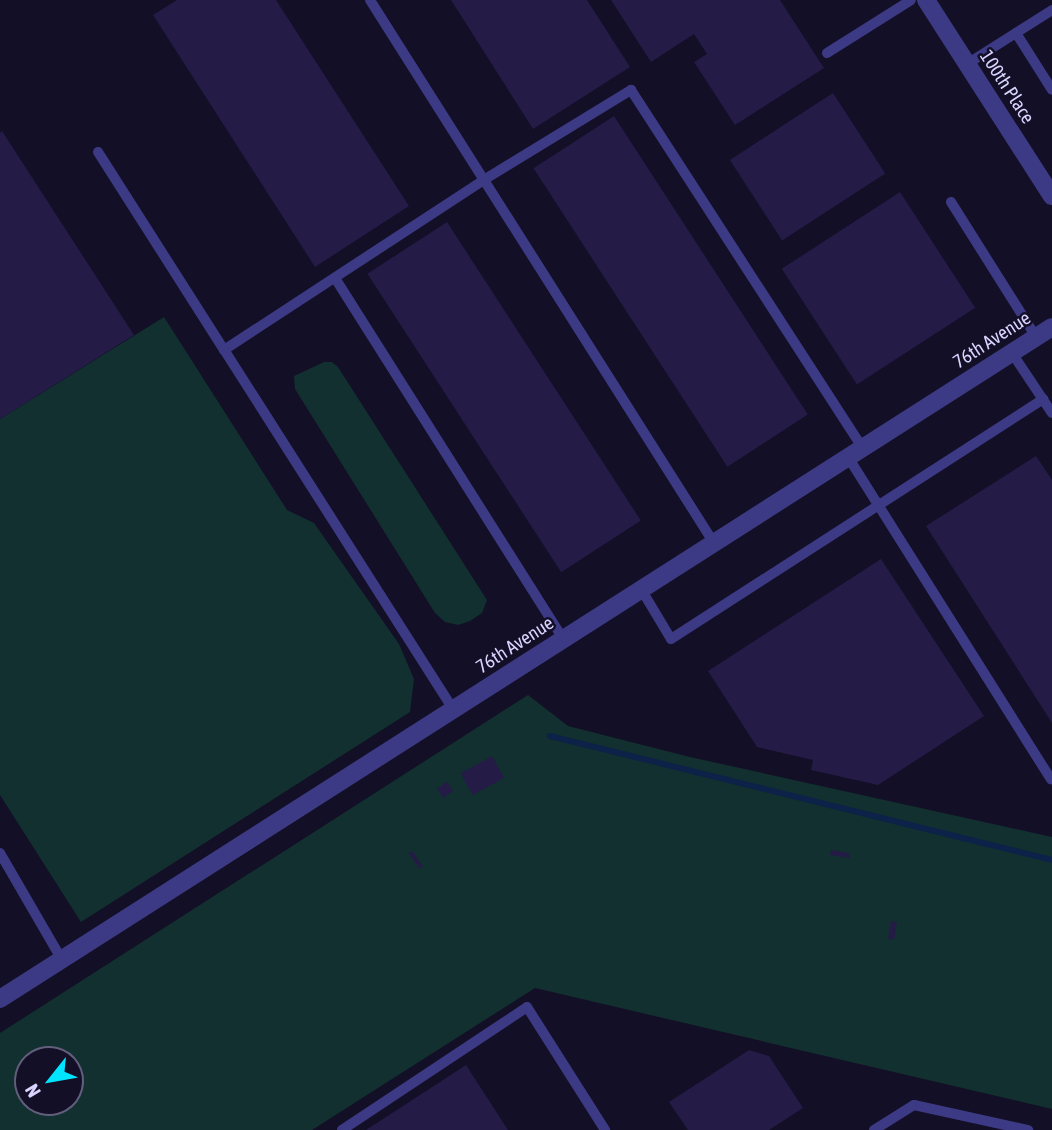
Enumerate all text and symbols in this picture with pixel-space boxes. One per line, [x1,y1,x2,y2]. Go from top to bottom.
street label: 100th Place [975,46,1039,128]
street label: 76th Avenue [949,307,1035,373]
street label: 76th Avenue [472,612,558,678]
north arrow [14,1046,84,1116]
text: N [20,1080,45,1101]

